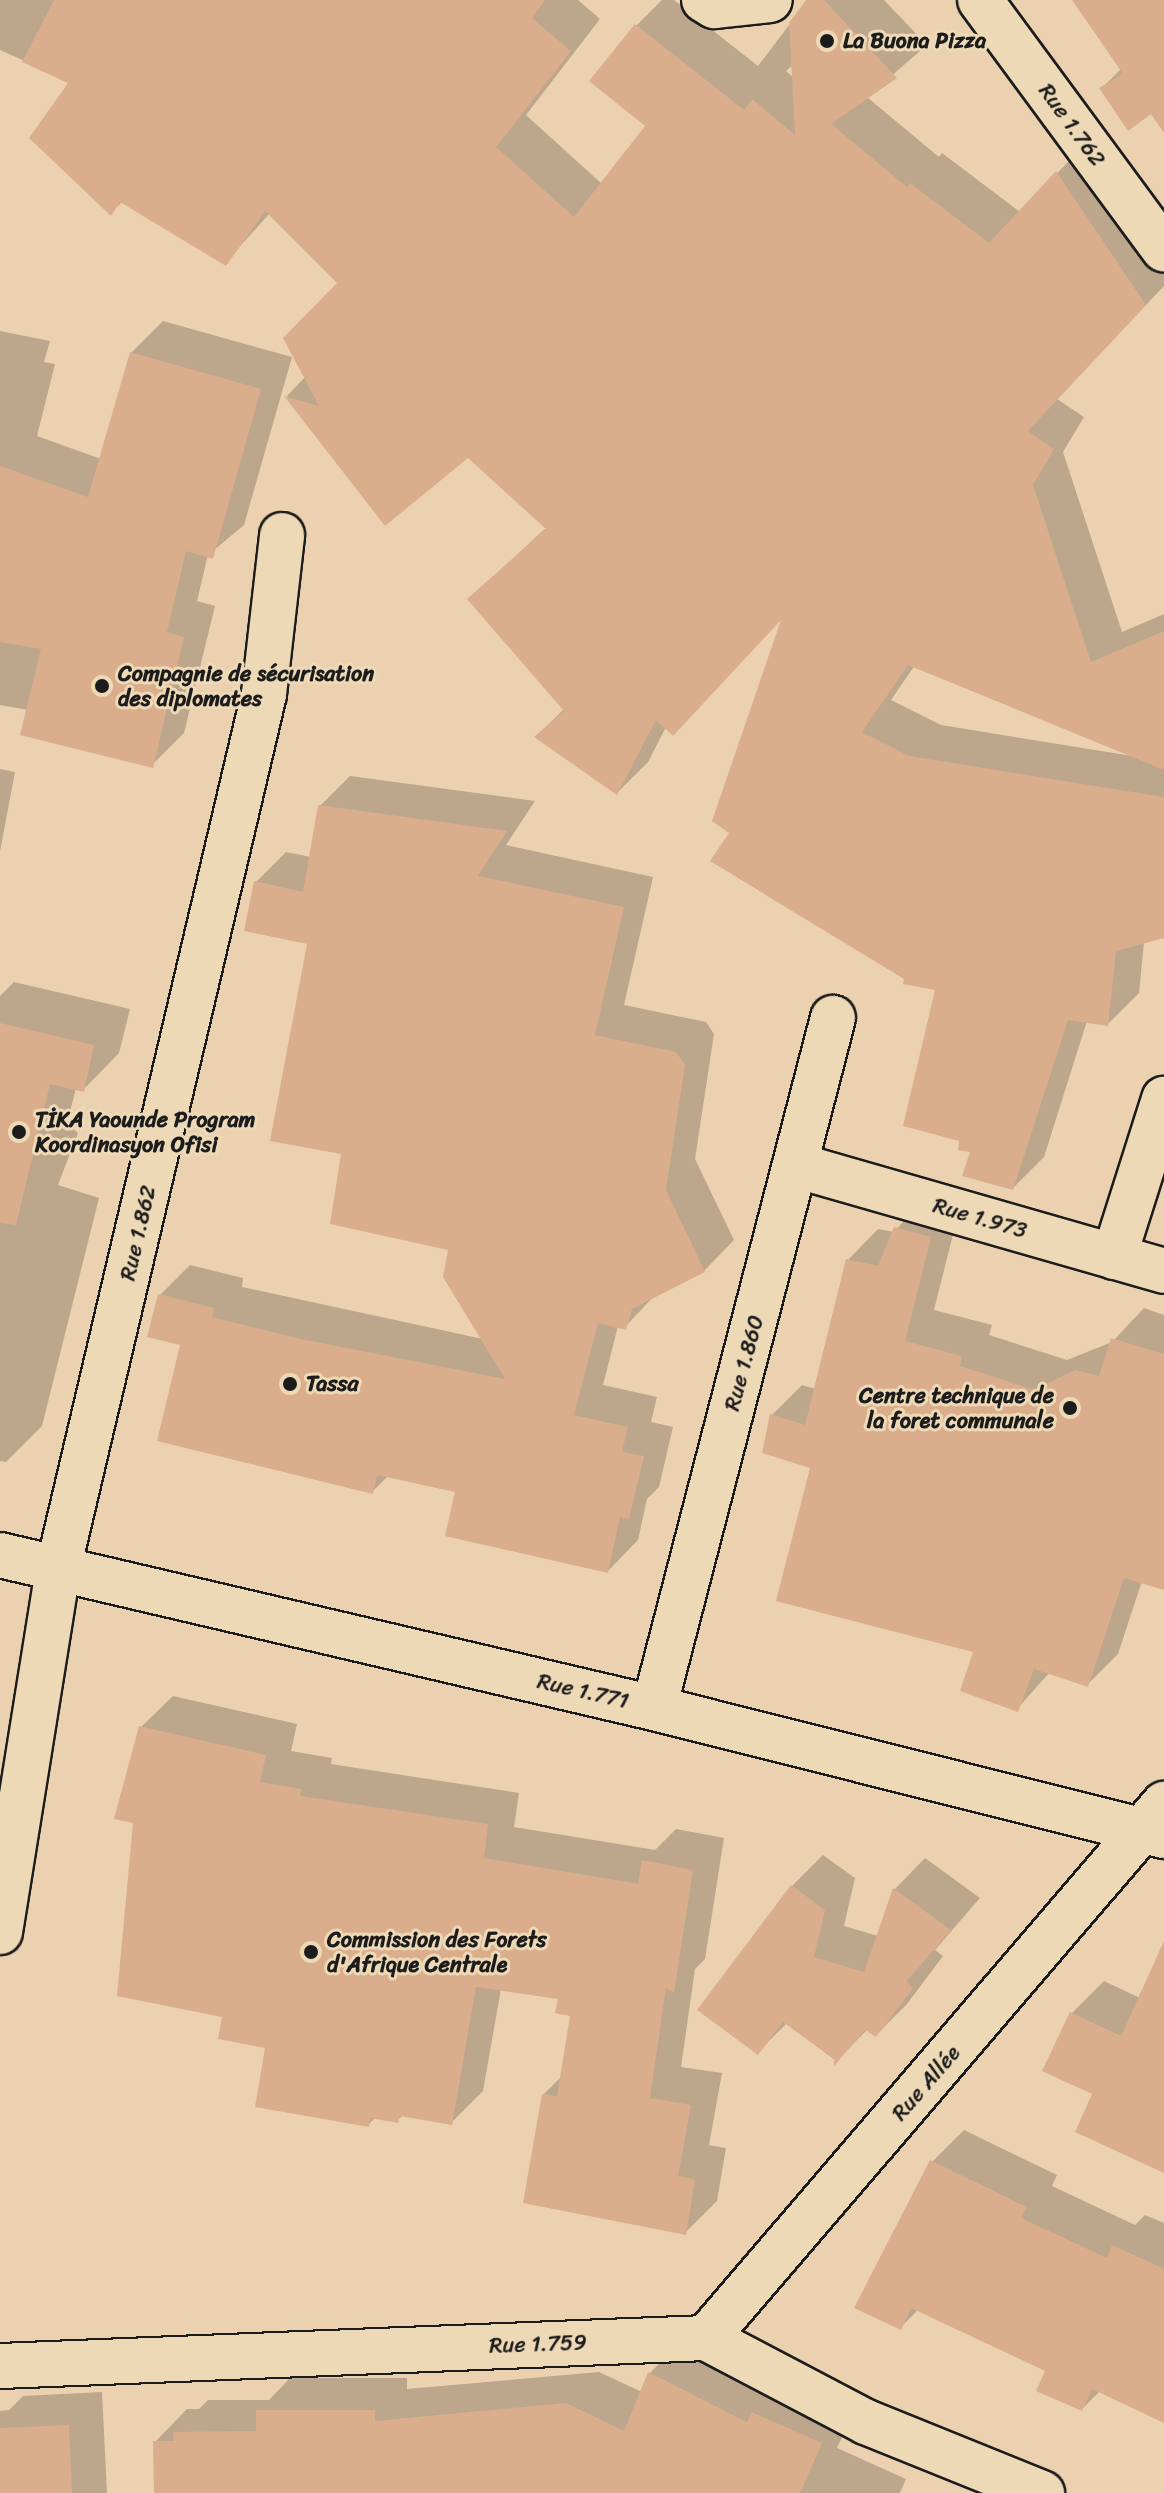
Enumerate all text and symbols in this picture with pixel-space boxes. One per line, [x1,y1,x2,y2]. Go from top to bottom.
place label: La Buona Pizza [843,28,987,54]
marker: La Buona Pizza [818,32,836,50]
street label: Rue 1.762 [1033,78,1111,172]
place label: Compagnie de sécurisation des diplomates [118,660,376,712]
marker: Compagnie de sécurisation des diplomates [93,677,111,695]
place label: TİKA Yaounde Program Koordinasyon Ofisi [35,1106,255,1158]
marker: TİKA Yaounde Program Koordinasyon Ofisi [10,1123,28,1141]
street label: Rue 1.862 [114,1183,162,1283]
street label: Rue 1.973 [930,1192,1030,1244]
street label: Rue 1.860 [719,1312,769,1414]
place label: Tassa [306,1371,359,1397]
marker: Tassa [281,1375,299,1393]
place label: Centre technique de la foret communale [858,1382,1054,1434]
marker: Centre technique de la foret communale [1061,1399,1079,1417]
street label: Rue 1.771 [535,1668,631,1714]
place label: Commission des Forets d'Afrique Centrale [327,1926,547,1978]
marker: Commission des Forets d'Afrique Centrale [302,1943,320,1961]
street label: Rue Allée [886,2040,966,2126]
street label: Rue 1.759 [489,2329,587,2359]

